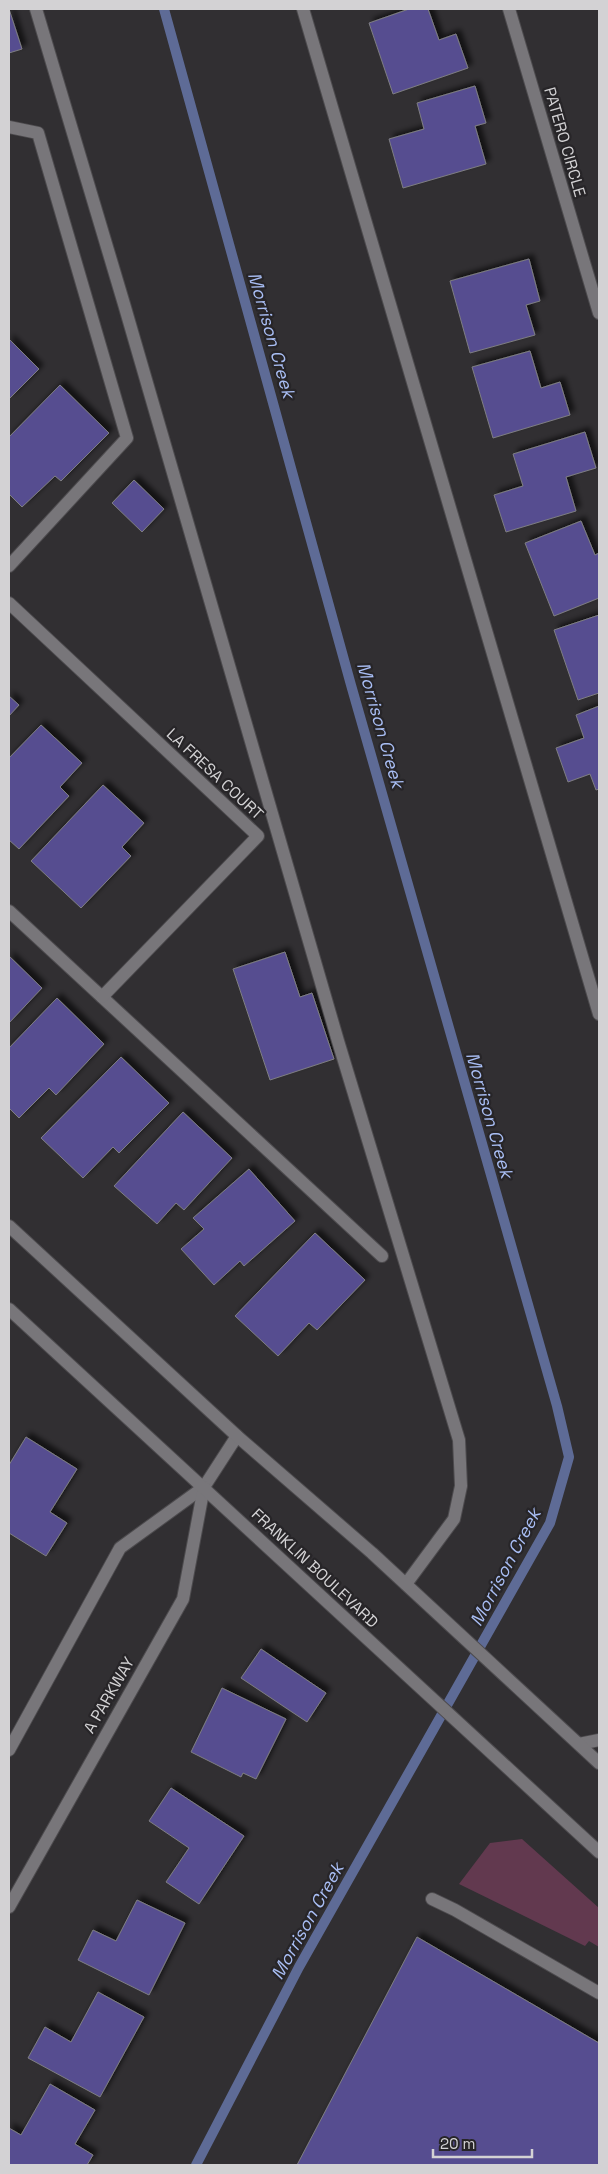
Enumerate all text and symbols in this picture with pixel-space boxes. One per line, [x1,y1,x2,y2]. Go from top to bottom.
street label: PATERO CIRCLE [539,85,591,199]
water label: Morrison Creek [243,269,302,403]
water label: Morrison Creek [352,659,411,793]
street label: LA FRESA COURT [162,724,268,824]
water label: Morrison Creek [461,1049,520,1183]
water label: Morrison Creek [464,1502,547,1630]
street label: FRANKLIN BOULEVARD [247,1504,383,1632]
street label: A PARKWAY [79,1653,139,1737]
water label: Morrison Creek [265,1857,350,1983]
scale bar [433,2126,532,2158]
text: 20 m [440,2134,475,2153]

